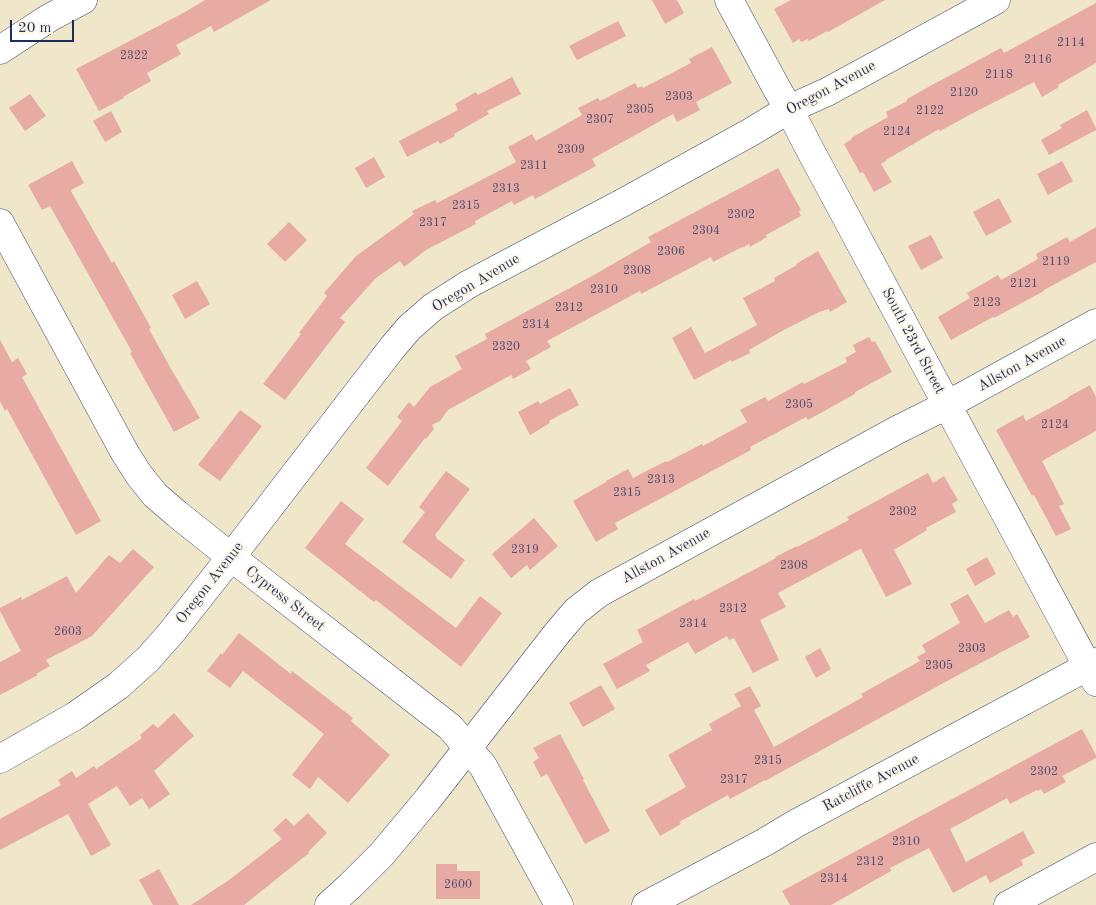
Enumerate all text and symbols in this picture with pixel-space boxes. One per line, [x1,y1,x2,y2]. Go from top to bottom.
scale bar [12,10,76,42]
text: 20 m [18,21,52,36]
house number: 2114 [1057,36,1085,50]
house number: 2322 [120,49,148,63]
house number: 2116 [1024,53,1052,67]
street label: Oregon Avenue [783,57,879,119]
house number: 2118 [985,68,1013,82]
house number: 2120 [950,86,978,100]
house number: 2303 [665,90,693,104]
house number: 2305 [626,103,654,117]
house number: 2122 [916,104,944,118]
house number: 2307 [586,113,614,127]
house number: 2124 [883,125,911,139]
house number: 2309 [557,143,585,157]
house number: 2311 [520,159,548,173]
house number: 2313 [492,182,520,196]
house number: 2315 [452,199,480,213]
house number: 2302 [727,208,755,222]
house number: 2317 [419,216,447,230]
house number: 2304 [692,224,720,238]
house number: 2306 [657,245,685,259]
street label: Oregon Avenue [429,250,523,316]
house number: 2119 [1042,255,1070,269]
house number: 2308 [623,264,651,278]
house number: 2121 [1010,277,1038,291]
house number: 2310 [590,283,618,297]
street label: South 23rd Street [877,285,949,397]
house number: 2123 [973,296,1001,310]
house number: 2312 [555,301,583,315]
house number: 2314 [522,318,550,332]
street label: Allston Avenue [974,332,1070,396]
house number: 2320 [492,340,520,354]
house number: 2305 [785,398,813,412]
house number: 2124 [1041,418,1069,432]
house number: 2313 [647,473,675,487]
house number: 2315 [613,486,641,500]
house number: 2302 [889,505,917,519]
street label: Allston Avenue [618,524,714,588]
street label: Oregon Avenue [172,538,248,628]
house number: 2319 [511,543,539,557]
house number: 2308 [780,559,808,573]
street label: Cypress Street [242,562,328,636]
house number: 2312 [719,602,747,616]
house number: 2314 [679,617,707,631]
house number: 2603 [54,625,82,639]
house number: 2303 [958,642,986,656]
house number: 2305 [925,659,953,673]
street label: Ratcliffe Avenue [820,750,922,816]
house number: 2315 [754,754,782,768]
house number: 2302 [1030,765,1058,779]
house number: 2317 [720,773,748,787]
house number: 2310 [892,835,920,849]
house number: 2312 [856,855,884,869]
house number: 2314 [820,872,848,886]
house number: 2600 [444,878,472,892]

